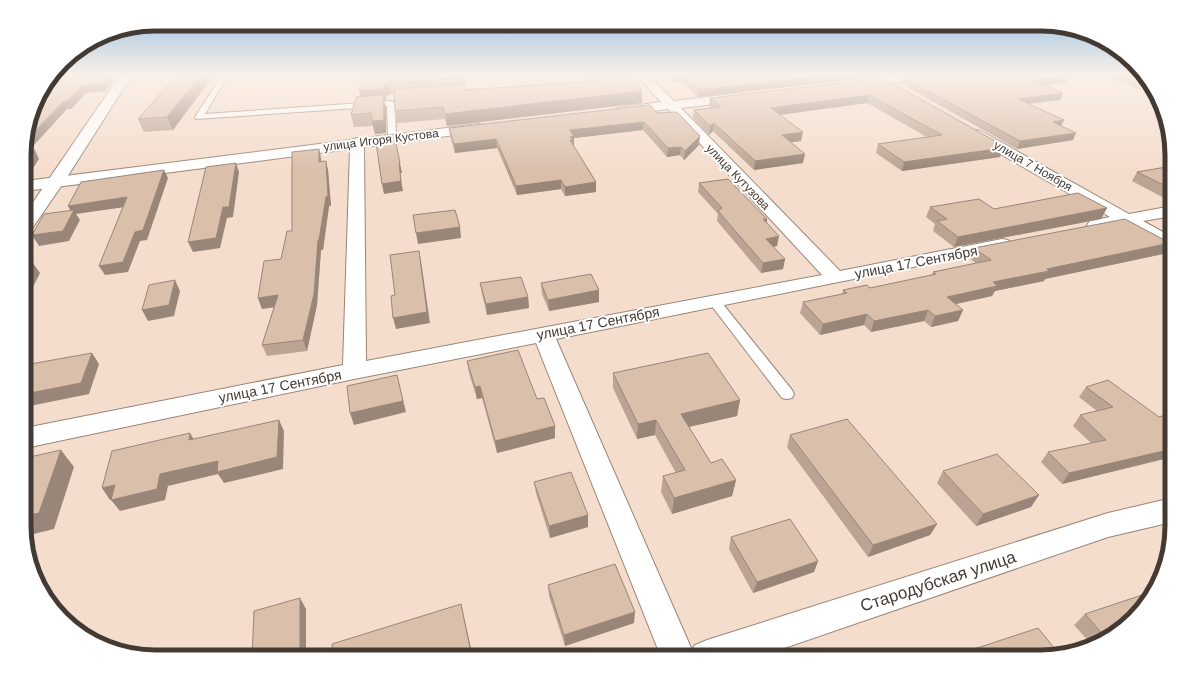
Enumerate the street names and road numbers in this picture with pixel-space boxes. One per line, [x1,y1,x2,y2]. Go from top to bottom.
street label: улица Игоря Кустова [323,126,440,154]
street label: улица 7 Ноября [991,138,1075,194]
street label: улица Кутузова [703,141,773,213]
street label: улица 17 Сентября [853,242,979,282]
street label: улица 17 Сентября [535,303,661,343]
street label: улица 17 Сентября [217,366,343,406]
street label: Стародубская улица [858,547,1019,616]

